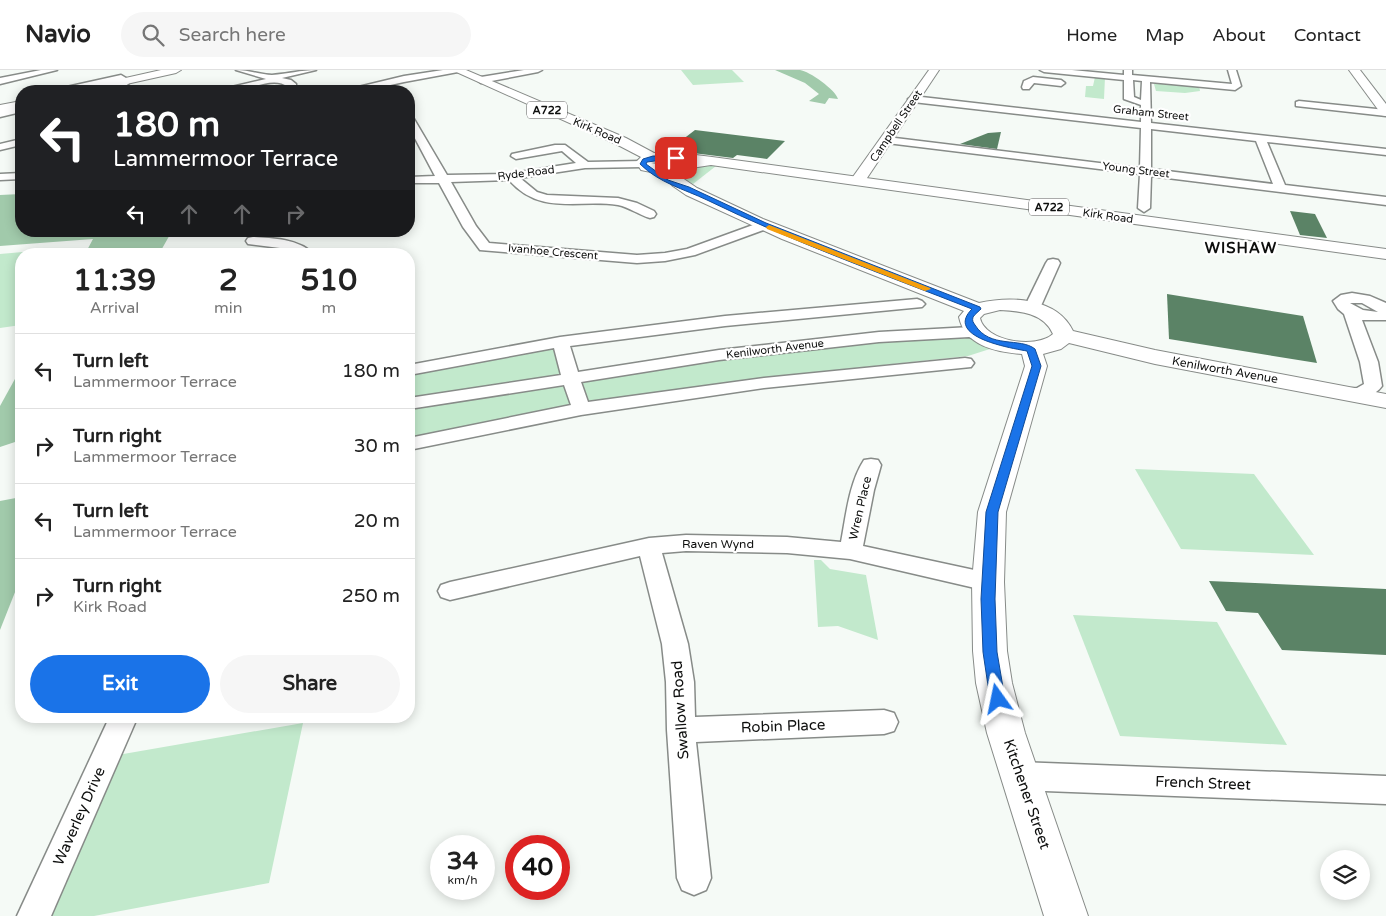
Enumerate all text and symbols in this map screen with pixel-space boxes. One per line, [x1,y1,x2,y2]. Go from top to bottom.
search box [121,12,471,57]
text: Navio [25,20,91,49]
icon: search [139,21,167,49]
text: Search here [179,24,286,46]
text: Home [1066,24,1117,46]
text: Map [1145,24,1184,46]
text: About [1212,24,1266,46]
text: Contact [1294,24,1361,46]
street label: Campbell Street [867,88,925,164]
road number: A722 [527,102,567,118]
street label: Graham Street [1113,103,1189,123]
text: 180 m [113,104,220,146]
icon: left [30,105,95,170]
street label: Kirk Road [571,115,623,147]
pin [655,137,697,179]
icon: arrive [662,144,690,172]
text: Lammermoor Terrace [113,146,338,172]
street label: Young Street [1102,159,1170,181]
street label: Ryde Road [497,163,555,183]
road number: A722 [1029,198,1069,216]
icon: left [122,200,150,228]
icon: ahead [175,200,203,228]
icon: ahead [228,200,256,228]
icon: right [281,200,309,228]
street label: Kirk Road [1082,206,1134,226]
district label: WISHAW [1205,239,1277,257]
street label: Ivanhoe Crescent [508,242,598,262]
text: 11:39 [73,262,156,299]
text: 2 [219,262,238,299]
text: 510 [301,262,357,299]
text: Arrival [90,298,139,318]
text: min [214,298,243,318]
text: m [321,298,336,318]
street label: Kenilworth Avenue [725,337,825,361]
text: Turn left [73,350,149,372]
street label: Kenilworth Avenue [1171,354,1279,386]
icon: left [30,357,58,385]
text: 180 m [342,360,400,382]
text: Lammermoor Terrace [73,372,237,392]
text: Turn right [73,425,161,447]
icon: right [30,432,58,460]
text: 30 m [354,435,400,457]
text: Lammermoor Terrace [73,447,237,467]
street label: Wren Place [846,475,874,541]
text: Turn left [73,500,149,522]
icon: left [30,507,58,535]
text: 20 m [354,510,400,532]
text: Lammermoor Terrace [73,522,237,542]
street label: Raven Wynd [682,537,754,551]
text: Turn right [73,575,161,597]
icon: right [30,582,58,610]
text: 250 m [342,585,400,607]
text: Kirk Road [73,597,147,617]
button: Exit [30,655,210,713]
button: Share [220,655,400,713]
street label: Swallow Road [668,660,692,760]
position arrow [971,672,1023,724]
street label: Robin Place [740,716,826,736]
street label: Kitchener Street [1000,737,1054,852]
street label: Waverley Drive [49,764,109,868]
street label: French Street [1155,772,1251,794]
speed limit sign: 40 [505,835,570,900]
text: 34 [447,846,478,876]
map controls [1320,850,1370,900]
button: layers [1320,850,1370,900]
text: km/h [447,873,478,887]

